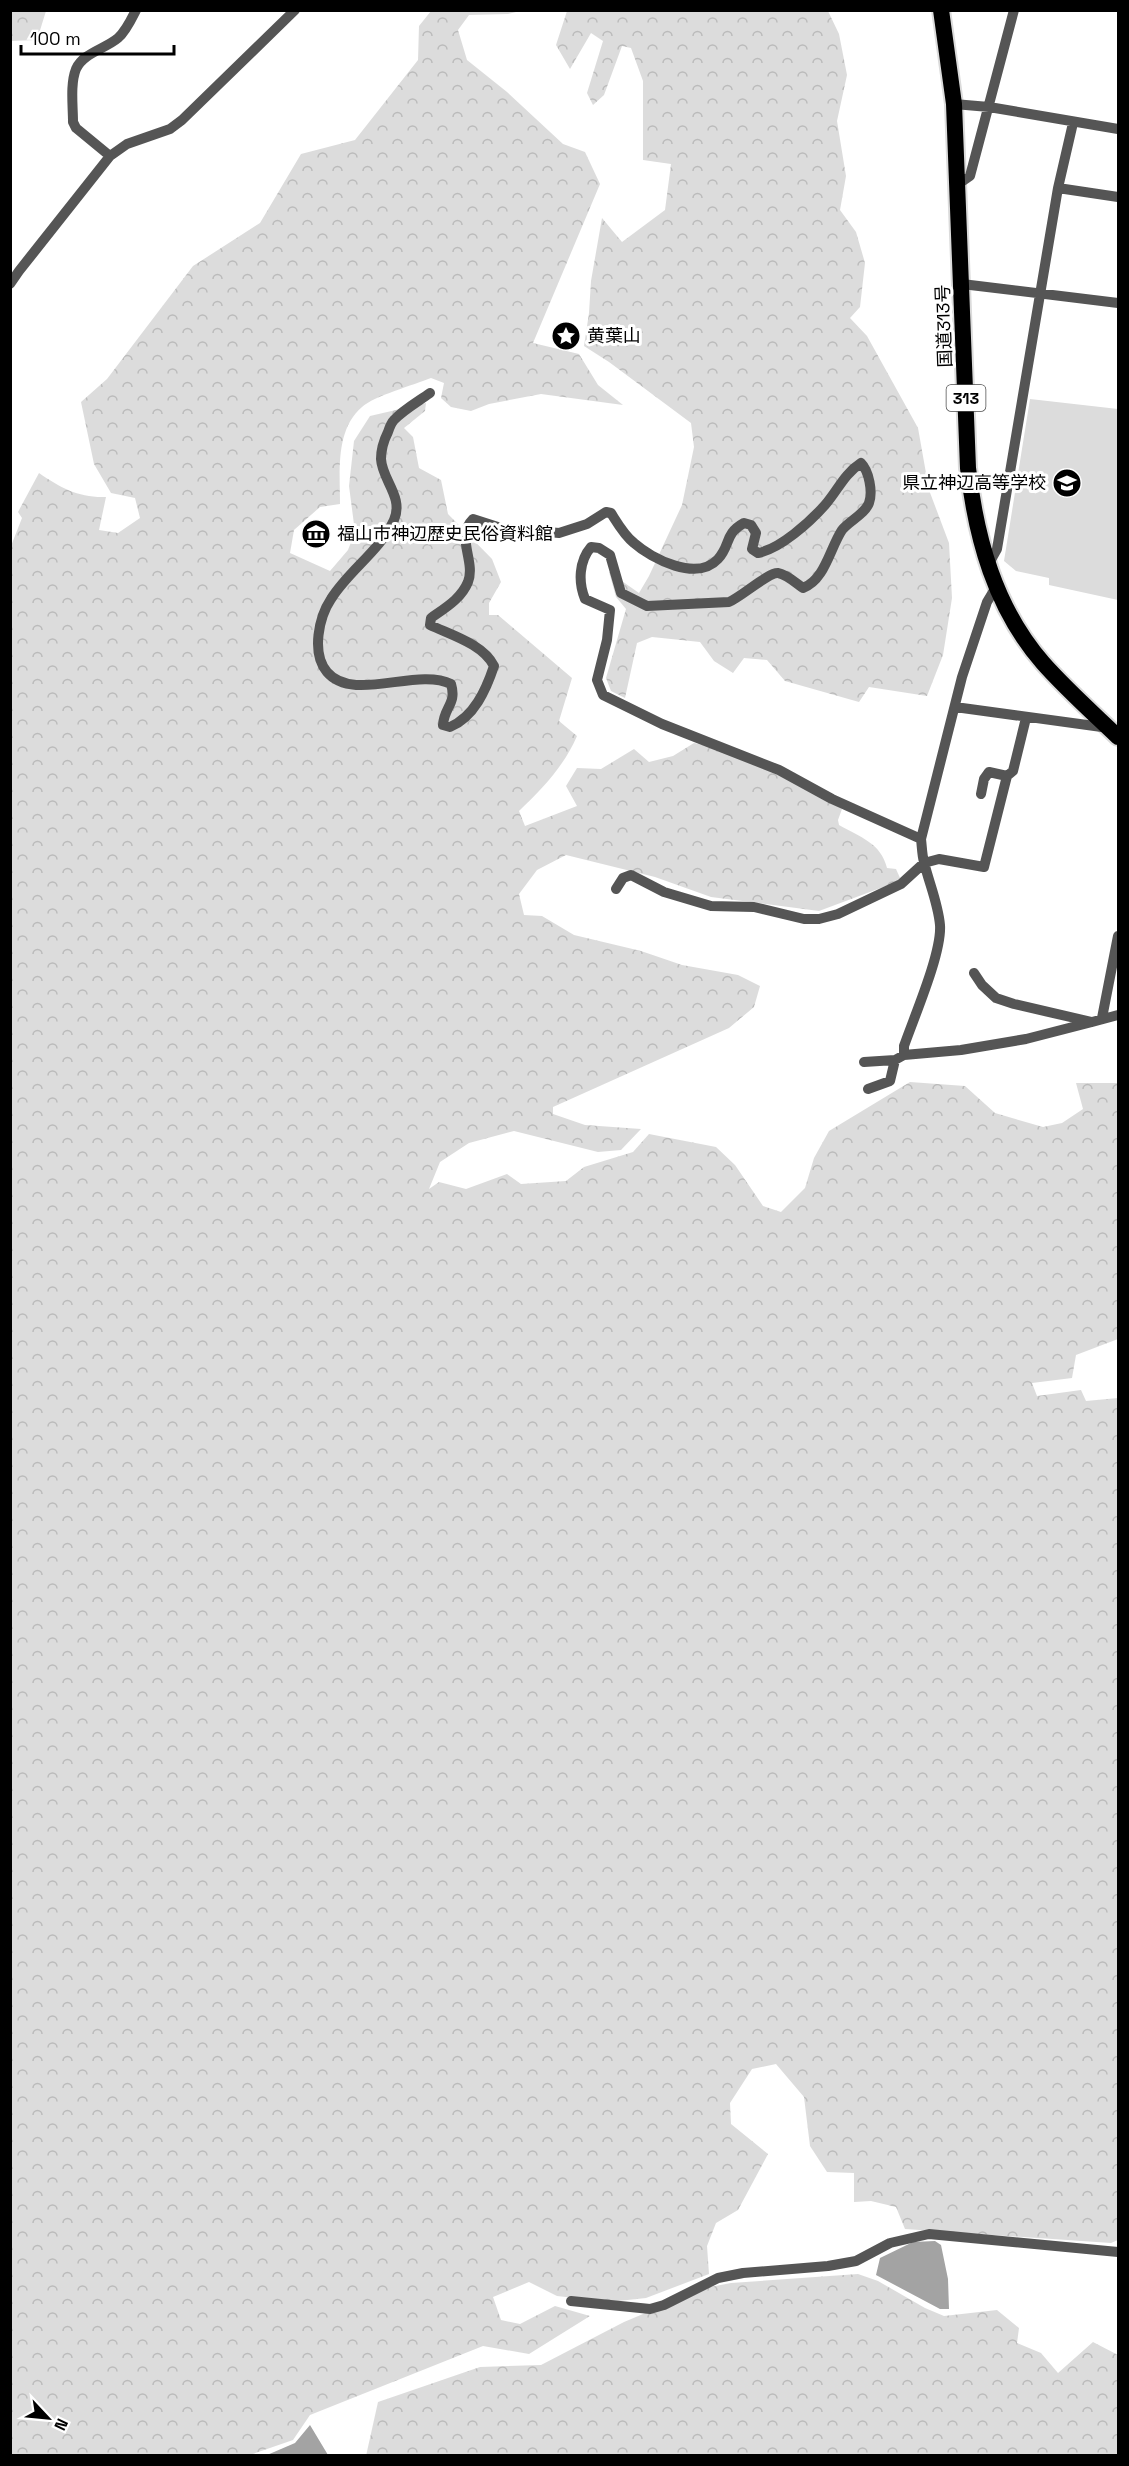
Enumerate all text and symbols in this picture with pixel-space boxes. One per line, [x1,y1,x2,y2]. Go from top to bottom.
scale bar [21,18,174,56]
text: 100 m [30,27,81,50]
street label: 国道313号 [931,284,956,368]
place icon: 黄葉山 [550,320,582,352]
place label: 黄葉山 [587,324,641,347]
road number: 313 [946,385,986,411]
school or university icon: 県立神辺高等学校 [1051,467,1083,499]
place label: 県立神辺高等学校 [902,471,1046,494]
museum icon: 福山市神辺歴史民俗資料館 [300,518,332,550]
place label: 福山市神辺歴史民俗資料館 [337,522,553,545]
north arrow [18,2388,78,2448]
text: N [49,2415,73,2434]

